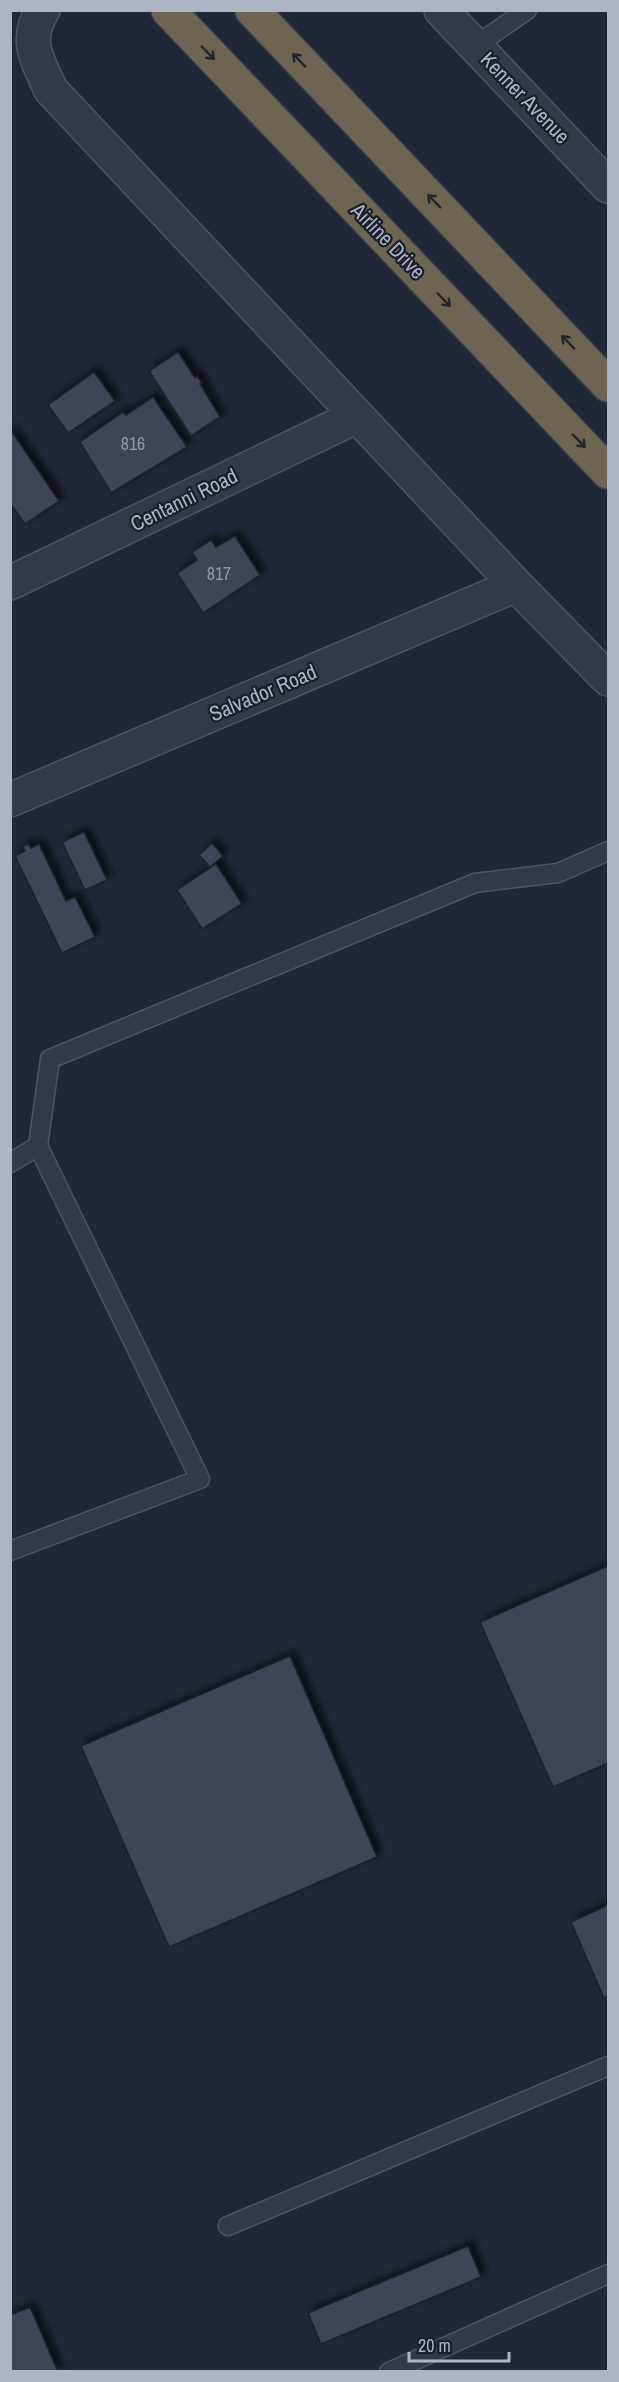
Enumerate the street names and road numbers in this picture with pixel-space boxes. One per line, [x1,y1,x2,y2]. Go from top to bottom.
street label: Kenner Avenue [474,45,577,150]
street label: Airline Drive [344,195,432,285]
street label: Centanni Road [125,461,242,538]
street label: Salvador Road [205,657,321,728]

